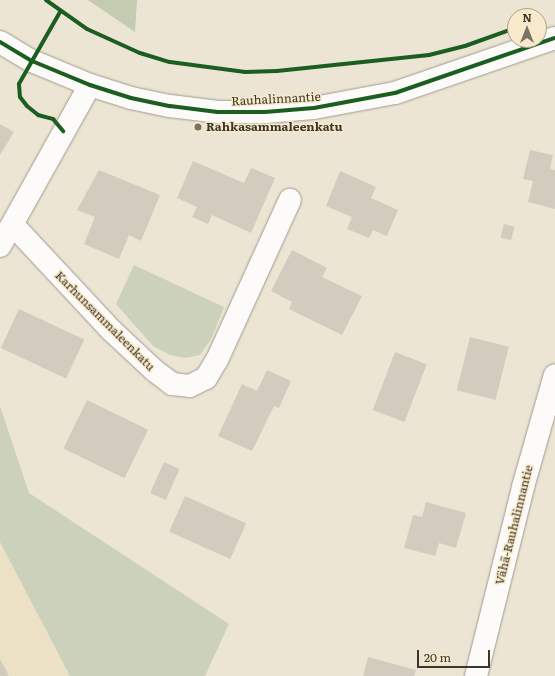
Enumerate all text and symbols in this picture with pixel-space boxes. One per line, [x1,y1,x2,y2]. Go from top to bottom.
north arrow [507,8,547,48]
text: N [522,9,532,25]
street label: Rauhalinnantie [231,89,321,109]
place label: Rahkasammaleenkatu [206,120,343,134]
marker: Rahkasammaleenkatu [193,122,203,132]
street label: Karhunsammaleenkatu [52,268,158,374]
street label: Vähä-Rauhalinnantie [492,464,536,586]
scale bar [419,642,492,668]
text: 20 m [424,648,451,666]

